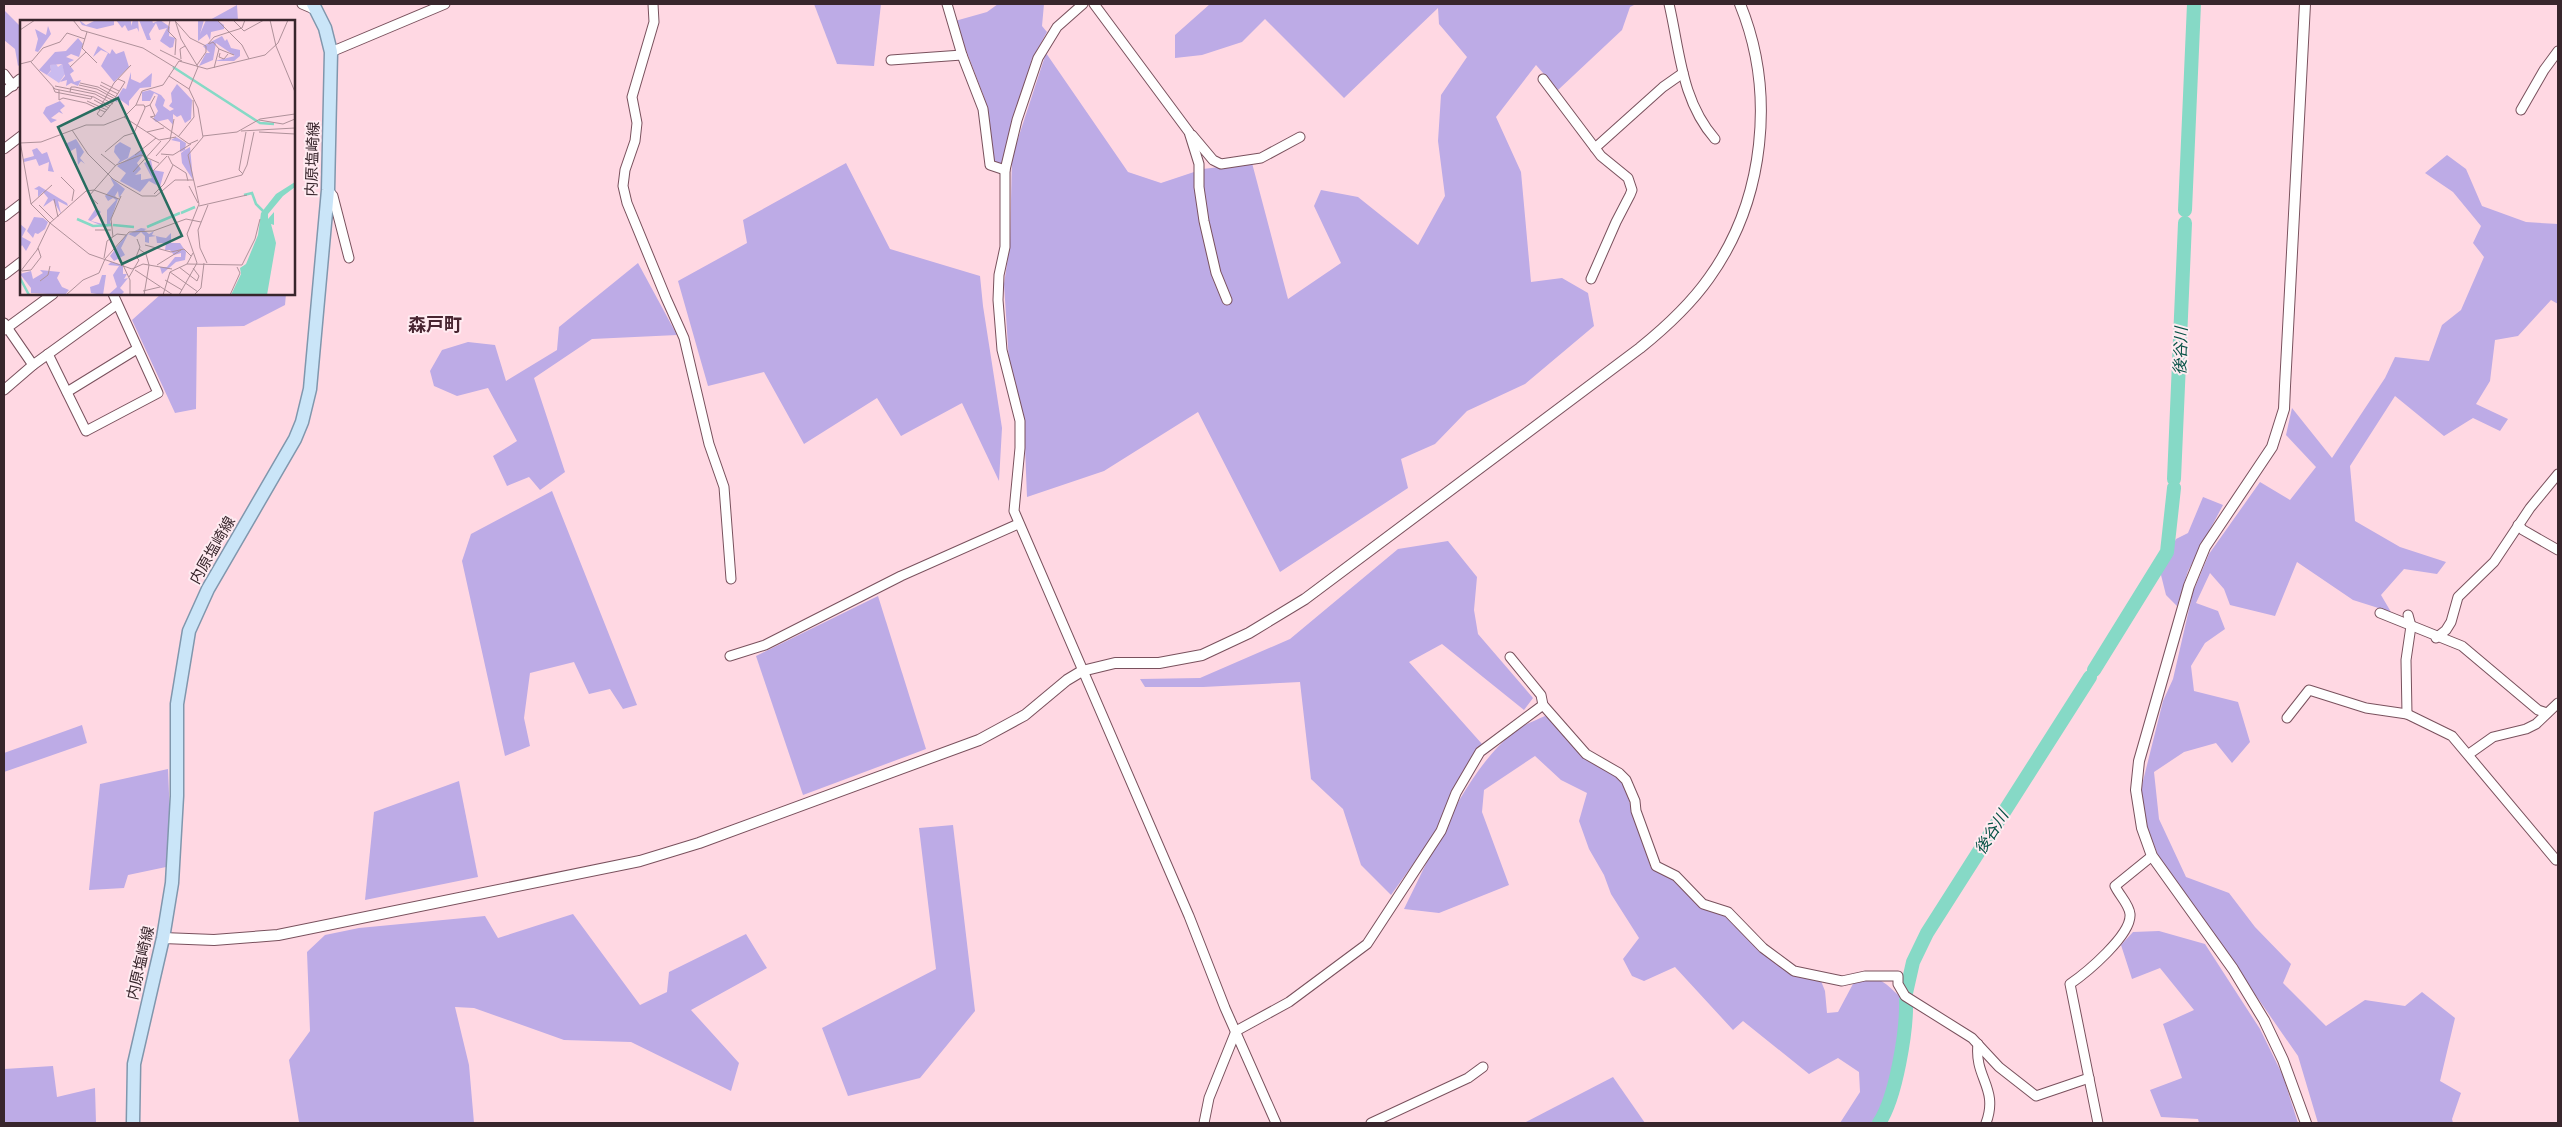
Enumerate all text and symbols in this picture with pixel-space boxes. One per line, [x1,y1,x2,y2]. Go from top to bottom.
inset map [20,20,295,295]
street label: 内原塩崎線 [301,121,323,197]
district label: 森戸町 [408,313,462,336]
water label: 後谷川 [2169,325,2191,375]
street label: 内原塩崎線 [185,513,239,587]
water label: 後谷川 [1970,805,2013,858]
street label: 内原塩崎線 [122,924,158,1002]

